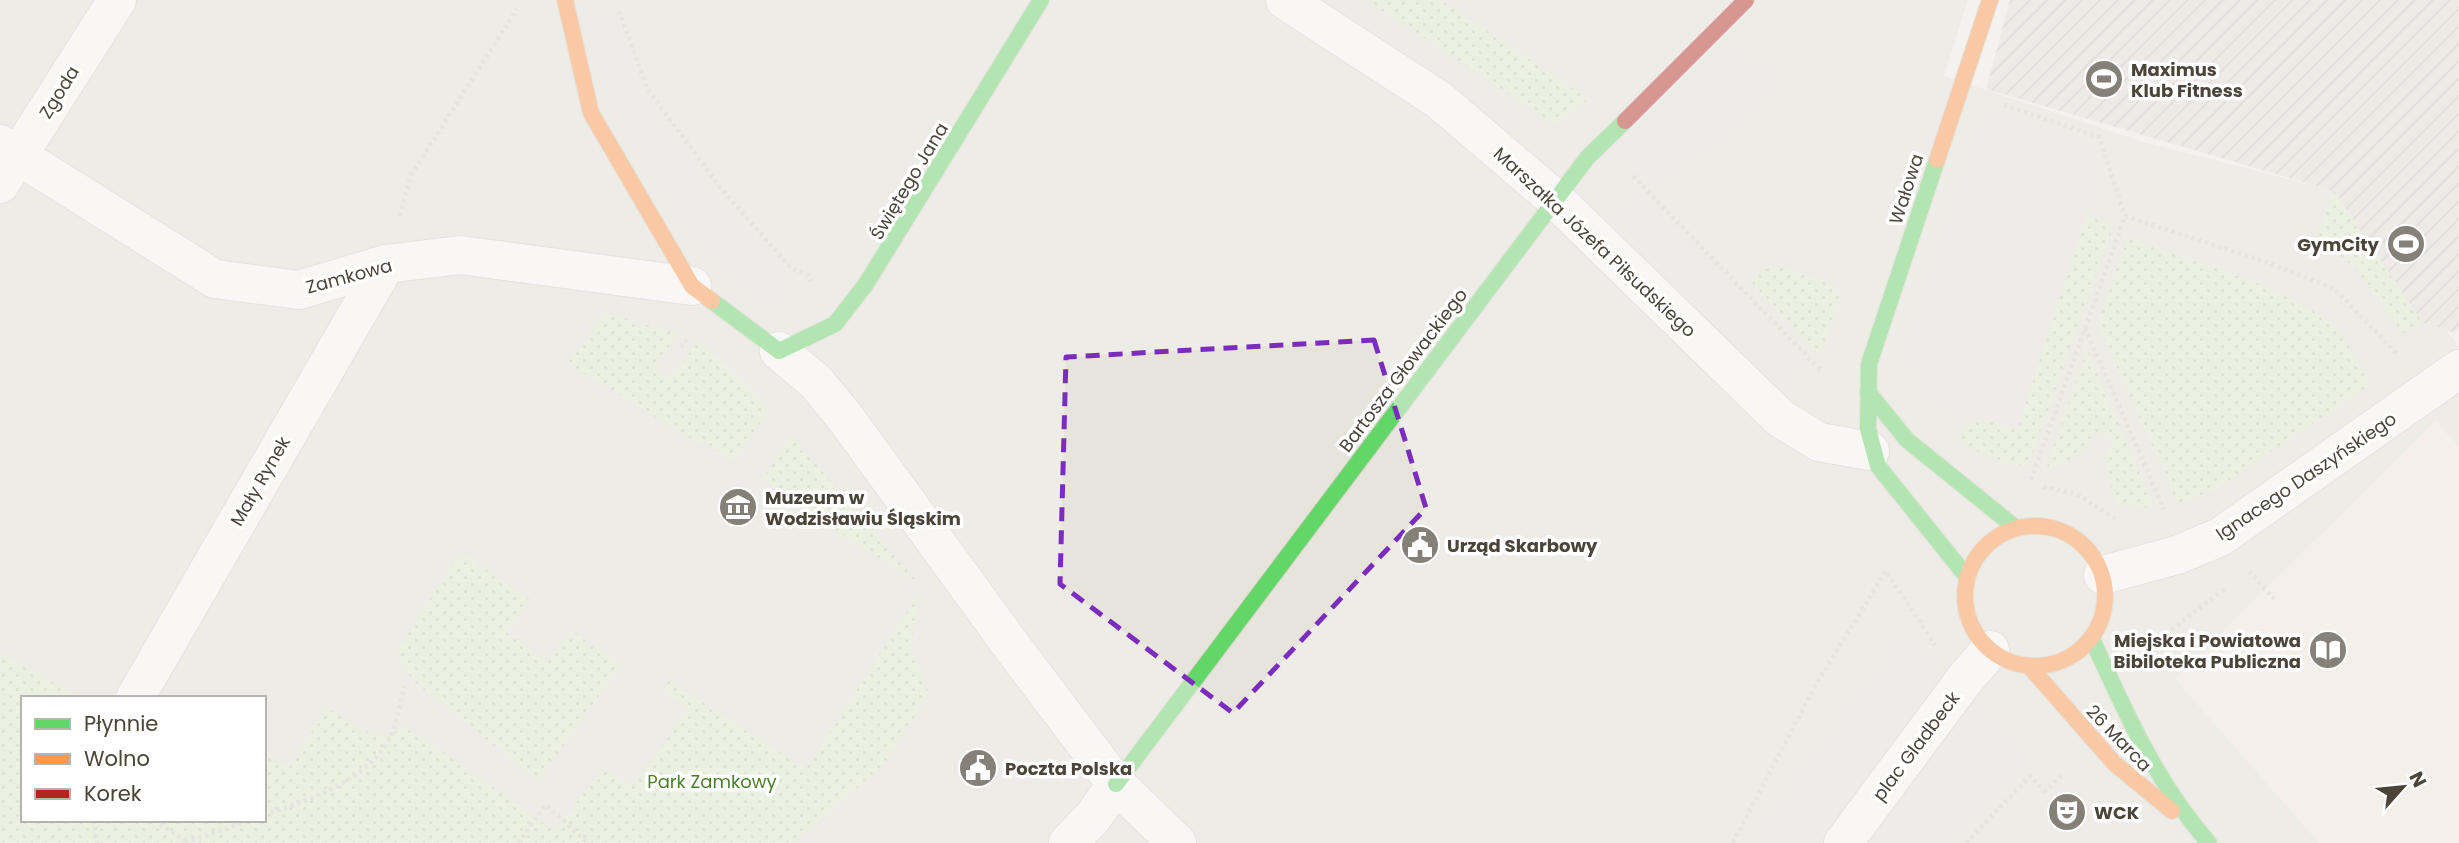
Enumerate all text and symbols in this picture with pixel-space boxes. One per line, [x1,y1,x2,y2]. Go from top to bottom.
place label: Maximus Klub Fitness [2131,57,2243,103]
sports icon: Maximus Klub Fitness [2083,58,2125,100]
street label: Zgoda [33,61,85,123]
street label: Świętego Jana [864,118,954,244]
street label: Marszałka Józefa Piłsudskiego [1488,141,1702,343]
street label: Wałowa [1883,151,1929,227]
sports icon: GymCity [2385,223,2427,265]
place label: GymCity [2297,232,2380,257]
street label: Zamkowa [303,253,395,299]
street label: Bartosza Głowackiego [1333,283,1473,457]
street label: Ignacego Daszyńskiego [2211,406,2401,546]
street label: Mały Rynek [224,431,296,531]
place label: Muzeum w Wodzisławiu Śląskim [765,485,961,531]
museum icon: Muzeum w Wodzisławiu Śląskim [717,486,759,528]
public building icon: Urząd Skarbowy [1399,524,1441,566]
place label: Urząd Skarbowy [1447,533,1598,558]
place label: Miejska i Powiatowa Bibiloteka Publiczna [2114,628,2301,674]
library icon: Miejska i Powiatowa Bibiloteka Publiczna [2307,629,2349,671]
street label: plac Gladbeck [1867,686,1966,806]
legend [21,696,266,822]
street label: 26 Marca [2081,699,2157,777]
text: Płynnie [84,709,158,738]
text: Wolno [84,744,150,773]
public building icon: Poczta Polska [957,747,999,789]
north arrow [2368,752,2438,822]
place label: Poczta Polska [1005,756,1132,781]
text: N [2402,767,2433,792]
park label: Park Zamkowy [647,769,777,794]
text: Korek [84,779,142,808]
theatre icon: WCK [2046,791,2088,833]
place label: WCK [2094,800,2140,825]

